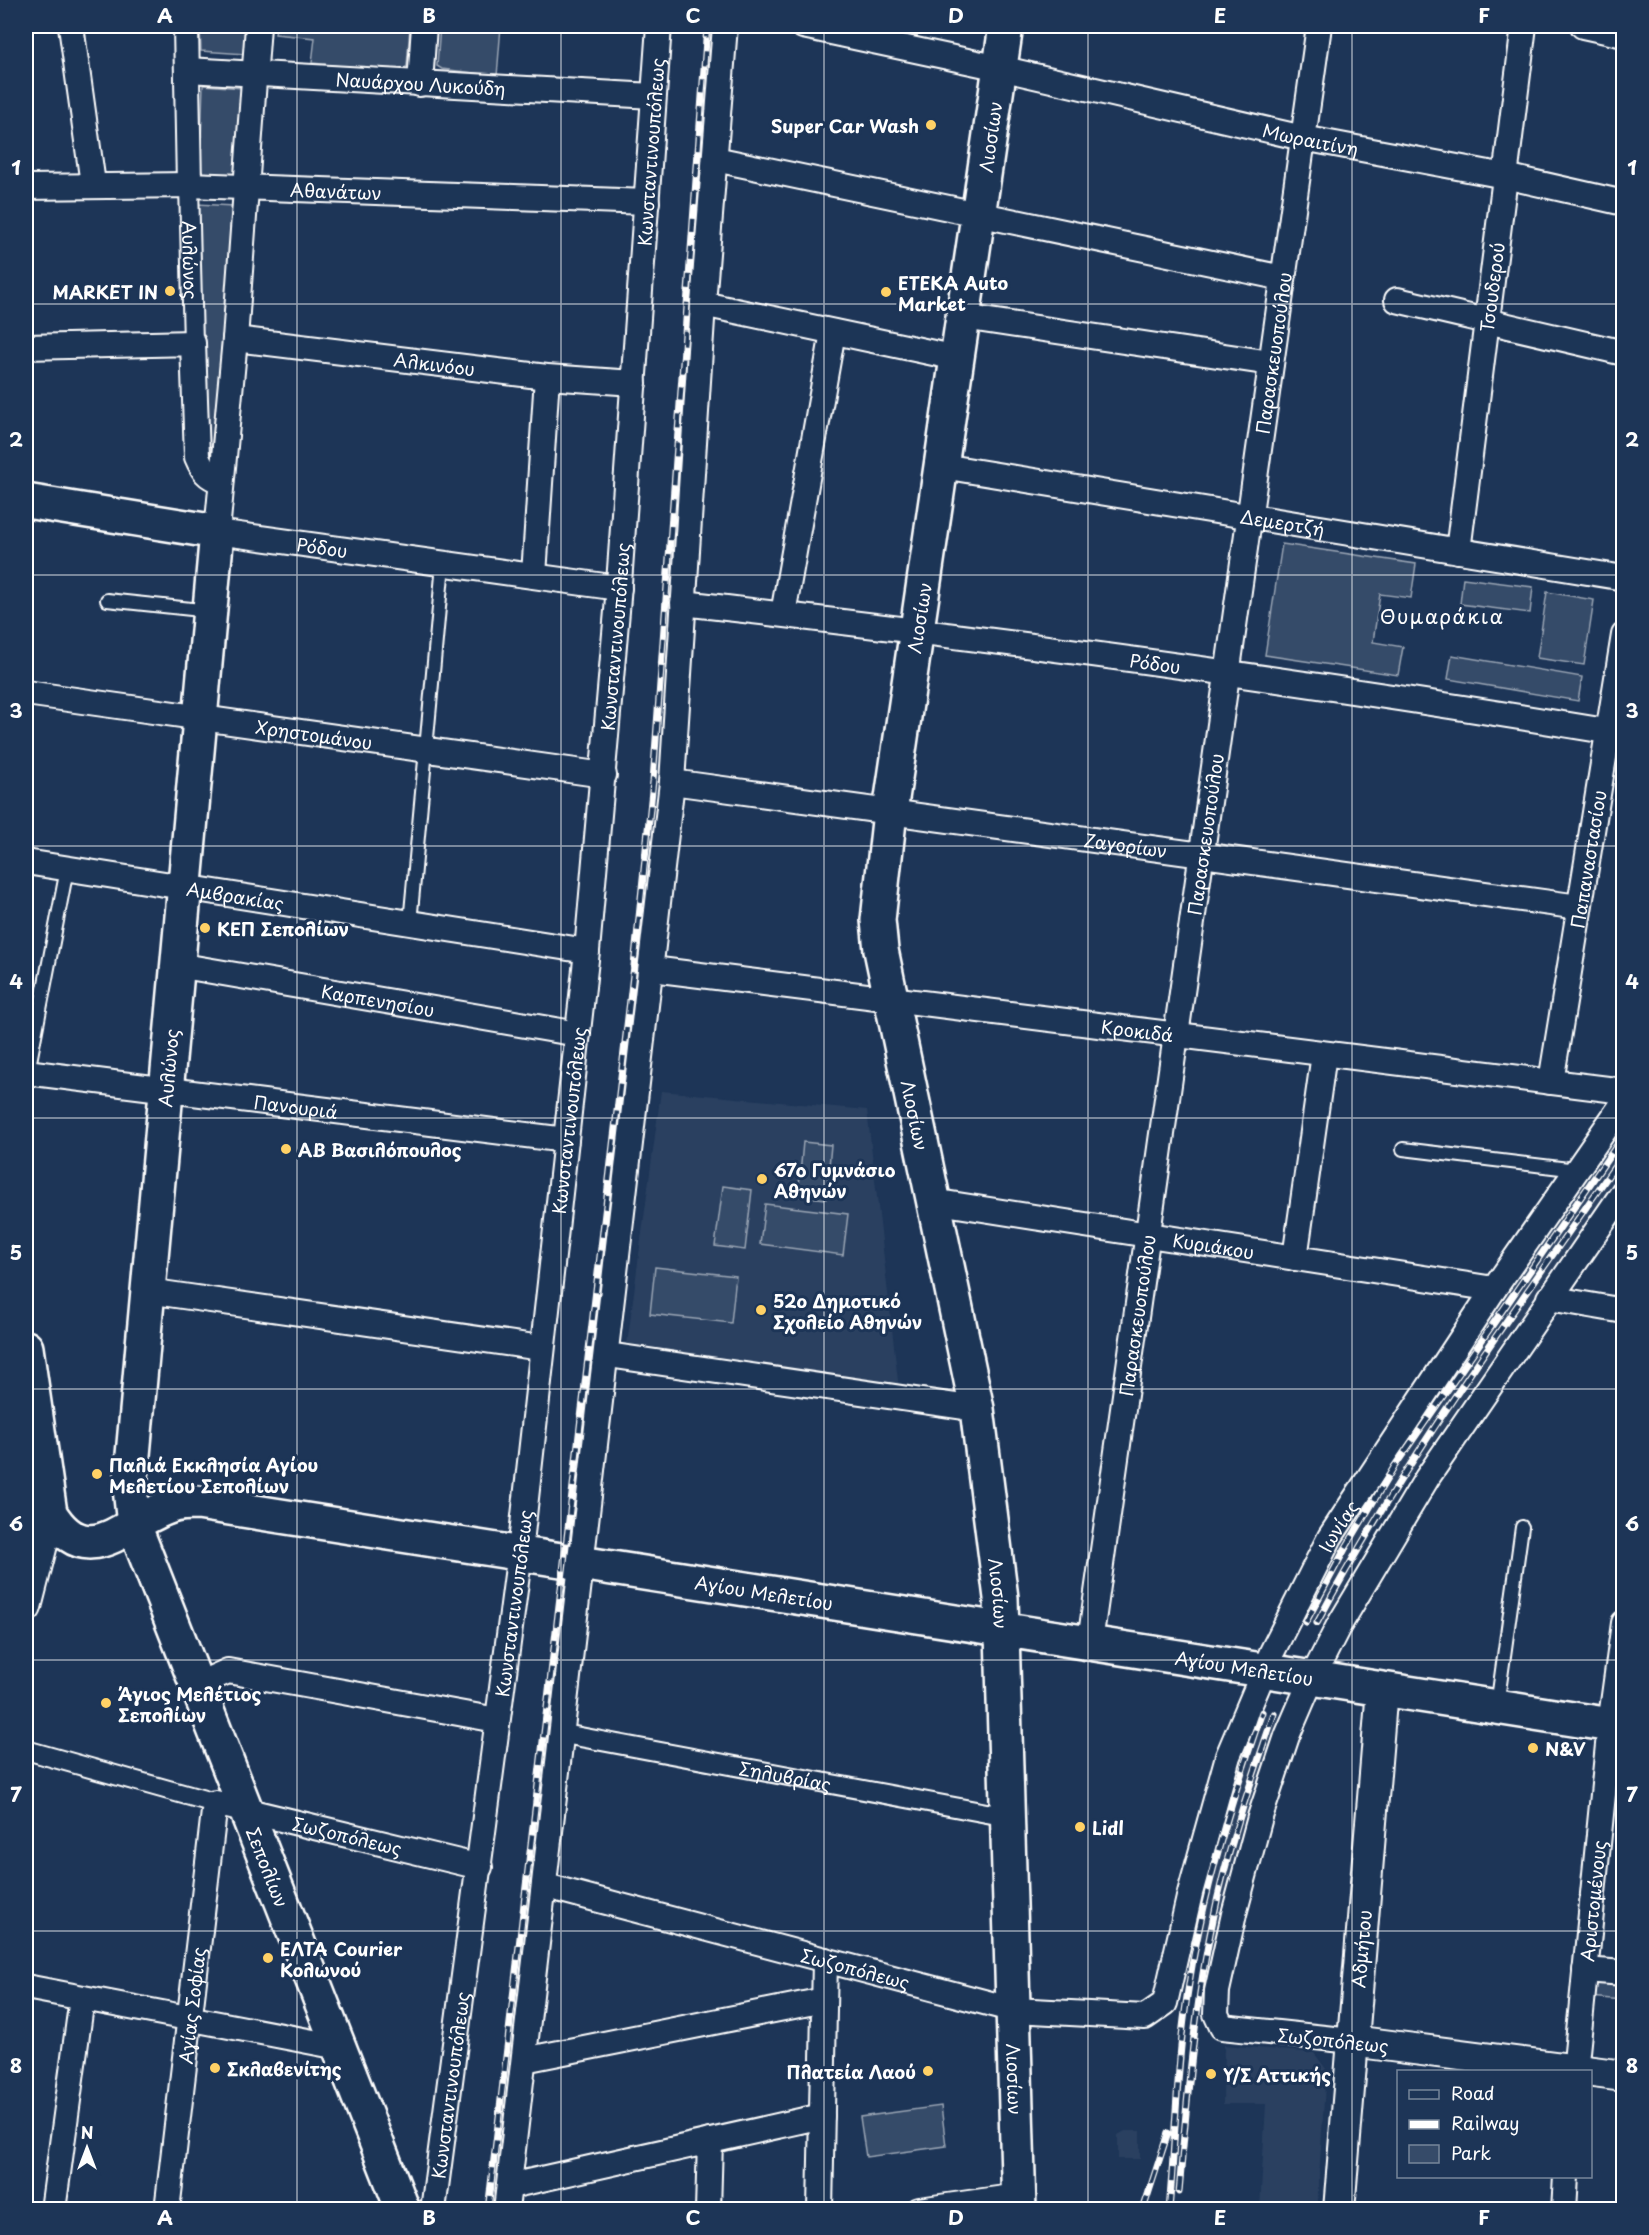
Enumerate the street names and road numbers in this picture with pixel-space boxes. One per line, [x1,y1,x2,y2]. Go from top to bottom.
street label: Κωνσταντινουπόλεως [630,57,670,247]
street label: Ναυάρχου Λυκούδη [335,65,506,101]
street label: Λιοσίων [972,100,1008,174]
street label: Μωραιτίνη [1260,116,1361,162]
street label: Αθανάτων [290,175,382,206]
street label: Αυλώνος [176,220,205,300]
street label: Τσουδερού [1472,241,1510,334]
street label: Παρασκευοπούλου [1248,270,1297,435]
street label: Αλκινόου [392,345,477,382]
street label: Δεμερτζή [1238,502,1327,542]
street label: Ρόδου [295,530,349,564]
street label: Κωνσταντινουπόλεως [593,542,635,732]
street label: Λιοσίων [900,581,938,655]
street label: Ρόδου [1128,646,1182,680]
street label: Χρηστομάνου [254,712,374,755]
street label: Παρασκευοπούλου [1180,751,1229,917]
street label: Παπαναστασίου [1563,788,1612,930]
street label: Ζαγορίων [1082,825,1169,864]
street label: Αμβρακίας [185,874,286,916]
street label: Καρπενησίου [319,977,437,1023]
street label: Κροκιδά [1100,1012,1175,1048]
street label: Κωνσταντινουπόλεως [544,1025,592,1215]
street label: Αυλώνος [151,1028,185,1108]
street label: Λιοσίων [895,1077,936,1153]
street label: Πανουριά [252,1087,340,1125]
street label: Κυριάκου [1171,1225,1256,1265]
street label: Παρασκευοπούλου [1112,1233,1161,1398]
street label: Ιωνίας [1311,1494,1365,1557]
street label: Κωνσταντινουπόλεως [487,1508,538,1698]
street label: Λιοσίων [982,1556,1015,1629]
street label: Αγίου Μελετίου [693,1568,835,1616]
street label: Αγίου Μελετίου [1173,1643,1315,1691]
street label: Σηλυβρίας [737,1754,833,1797]
street label: Σωζοπόλεως [290,1809,405,1861]
street label: Σεπολίων [240,1823,296,1911]
street label: Αριστομένους [1573,1839,1612,1963]
street label: Αδμήτου [1344,1909,1377,1989]
street label: Σωζοπόλεως [798,1941,913,1995]
street label: Αγίας Σοφίας [171,1945,211,2065]
street label: Κωνσταντινουπόλεως [424,1990,475,2180]
street label: Σωζοπόλεως [1276,2021,1390,2059]
street label: Λιοσίων [1001,2043,1030,2115]

